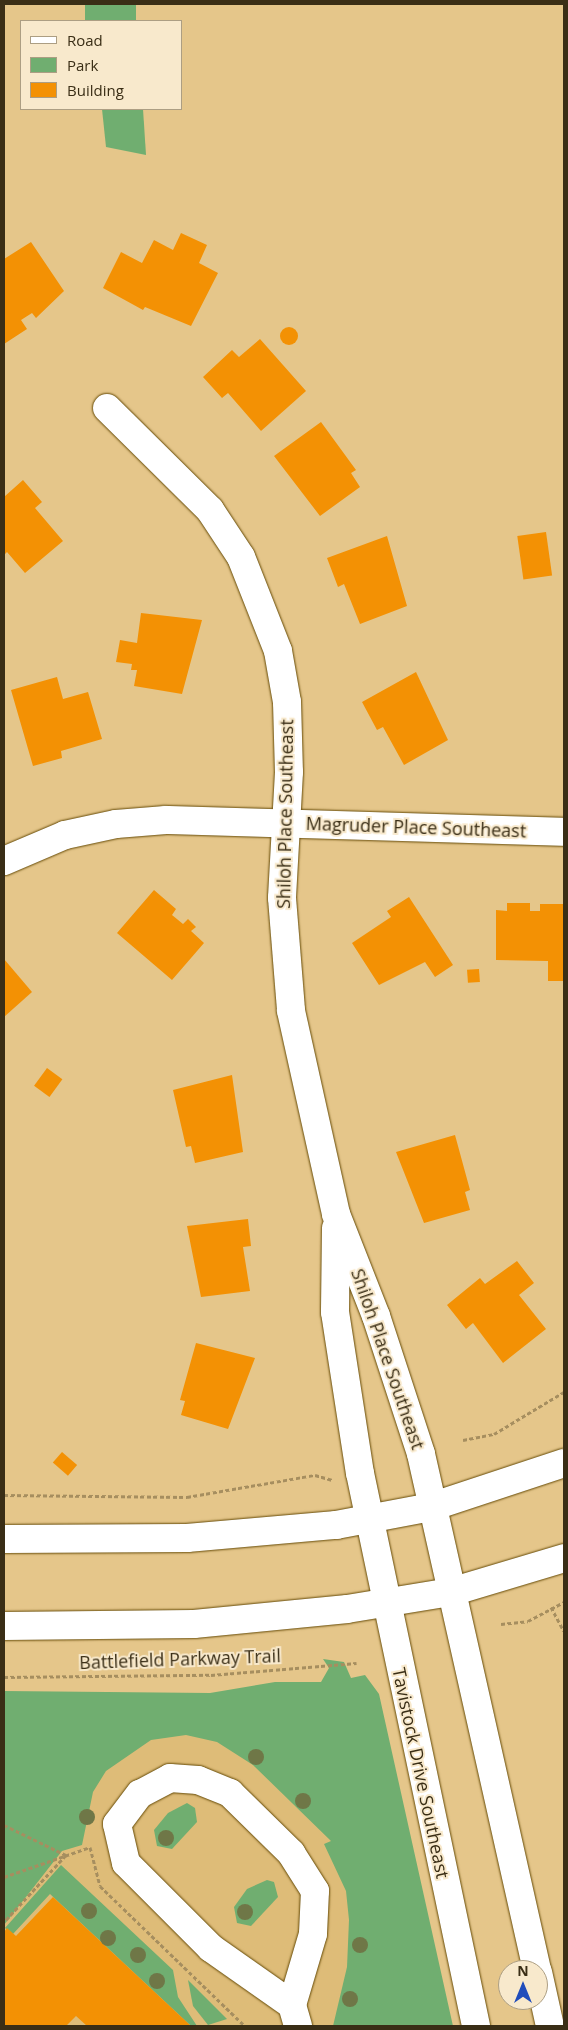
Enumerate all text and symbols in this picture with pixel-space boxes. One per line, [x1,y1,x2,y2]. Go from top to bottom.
legend [20,20,182,110]
text: Road [67,30,103,50]
text: Park [67,55,98,75]
text: Building [67,80,124,100]
street label: Shiloh Place Southeast [273,719,297,909]
street label: Magruder Place Southeast [305,812,527,842]
street label: Shiloh Place Southeast [347,1266,429,1452]
street label: Battlefield Parkway Trail [79,1645,281,1673]
street label: Tavistock Drive Southeast [388,1666,454,1880]
north arrow [498,1960,548,2010]
text: N [517,1961,529,1980]

